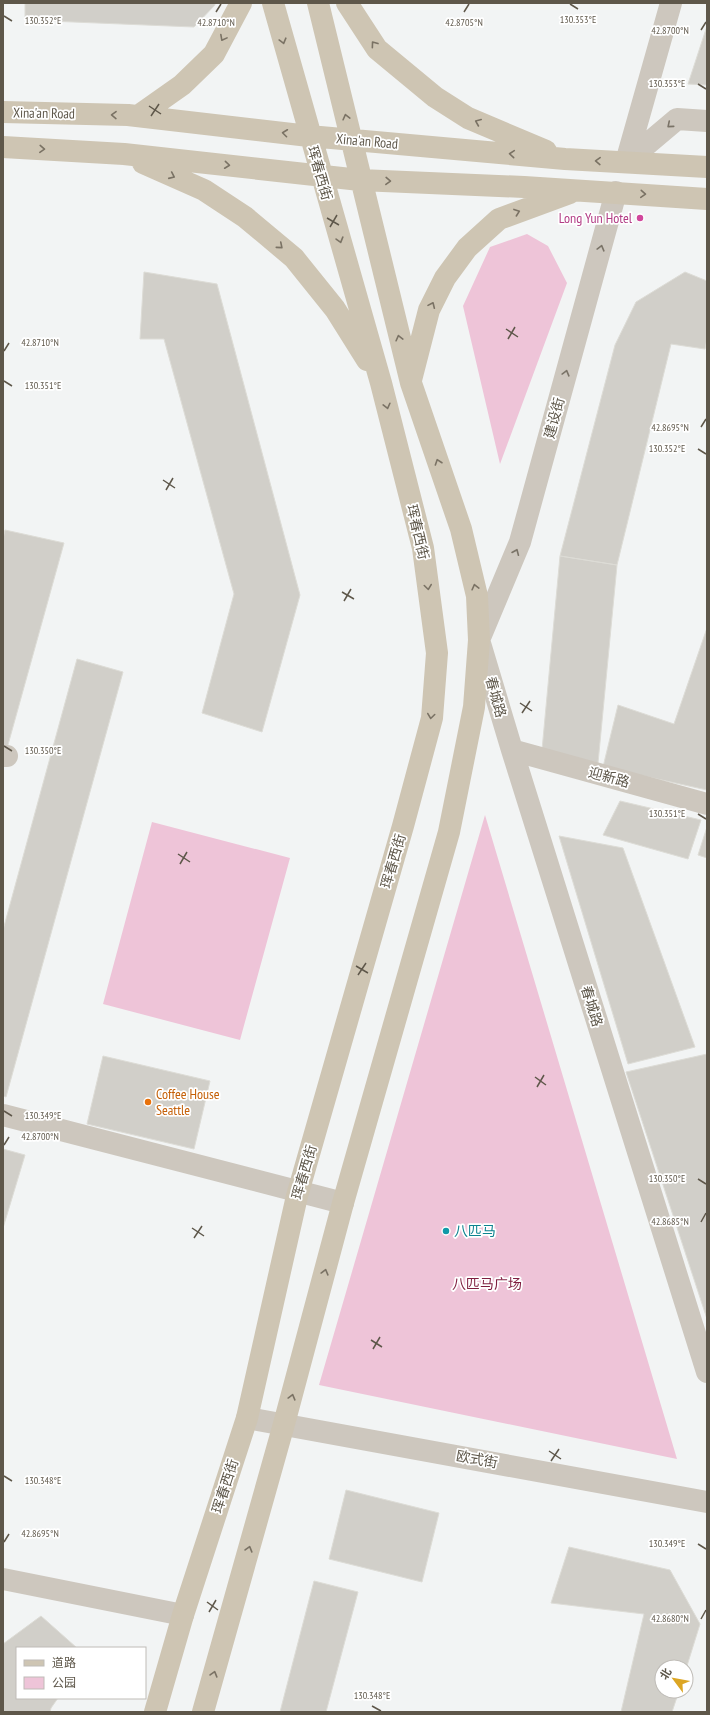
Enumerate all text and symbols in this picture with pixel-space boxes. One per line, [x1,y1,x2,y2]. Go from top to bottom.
text: 130.353°E [560,13,596,26]
text: 130.352°E [25,14,61,27]
text: 42.8710°N [197,16,235,29]
text: 42.8705°N [445,16,483,29]
text: 42.8700°N [651,24,689,37]
one-way arrow [220,33,228,41]
one-way arrow [278,37,287,44]
one-way arrow [372,42,379,49]
text: 130.353°E [649,77,685,90]
street label: Xina'an Road [13,103,75,123]
one-way arrow [111,110,117,119]
one-way arrow [342,114,350,120]
one-way arrow [474,119,482,127]
one-way arrow [668,120,675,127]
one-way arrow [282,129,288,138]
street label: Xina'an Road [335,129,399,153]
street label: 珲春西街 [304,144,336,202]
one-way arrow [39,145,45,154]
one-way arrow [509,150,515,159]
one-way arrow [595,156,601,165]
one-way arrow [224,161,230,170]
one-way arrow [169,171,176,179]
one-way arrow [385,177,391,186]
one-way arrow [640,189,646,198]
one-way arrow [514,209,521,217]
place label: Long Yun Hotel [559,209,633,227]
marker: Long Yun Hotel [635,213,645,223]
one-way arrow [335,236,344,243]
one-way arrow [276,242,283,249]
one-way arrow [596,244,605,251]
one-way arrow [427,302,435,310]
one-way arrow [396,335,404,342]
text: 42.8710°N [21,336,59,349]
one-way arrow [561,370,570,377]
text: 130.351°E [25,379,61,392]
street label: 建设街 [540,395,568,441]
one-way arrow [382,402,390,409]
text: 42.8695°N [651,421,689,434]
text: 130.352°E [649,442,685,455]
one-way arrow [434,459,443,466]
street label: 珲春西街 [403,503,433,561]
one-way arrow [511,548,519,555]
one-way arrow [423,584,432,590]
one-way arrow [471,584,480,591]
street label: 春城路 [482,674,510,720]
one-way arrow [427,713,436,719]
text: 130.350°E [25,744,61,757]
street label: 迎新路 [586,763,632,791]
text: 130.351°E [649,807,685,820]
street label: 珲春西街 [377,832,409,890]
street label: 春城路 [577,983,607,1029]
place label: Coffee House Seattle [156,1085,220,1119]
marker: Coffee House Seattle [143,1097,153,1107]
text: 130.349°E [25,1109,61,1122]
text: 42.8700°N [21,1130,59,1143]
street label: 珲春西街 [288,1143,320,1201]
text: 130.350°E [649,1172,685,1185]
text: 42.8685°N [651,1215,689,1228]
place label: 八匹马 [454,1222,496,1240]
marker: 八匹马 [441,1226,451,1236]
one-way arrow [320,1268,329,1275]
park label: 八匹马广场 [452,1275,522,1293]
one-way arrow [287,1394,295,1400]
street label: 欧式街 [455,1446,499,1472]
street label: 珲春西街 [208,1457,242,1515]
text: 130.348°E [25,1474,61,1487]
text: 42.8695°N [21,1527,59,1540]
text: 130.349°E [649,1537,685,1550]
one-way arrow [244,1546,253,1553]
text: 42.8680°N [651,1612,689,1625]
legend [16,1647,146,1699]
text: 道路 [52,1655,76,1670]
north arrow [654,1659,694,1699]
text: 北 [657,1665,674,1682]
one-way arrow [209,1671,218,1678]
text: 公园 [52,1675,76,1690]
text: 130.348°E [354,1689,390,1702]

